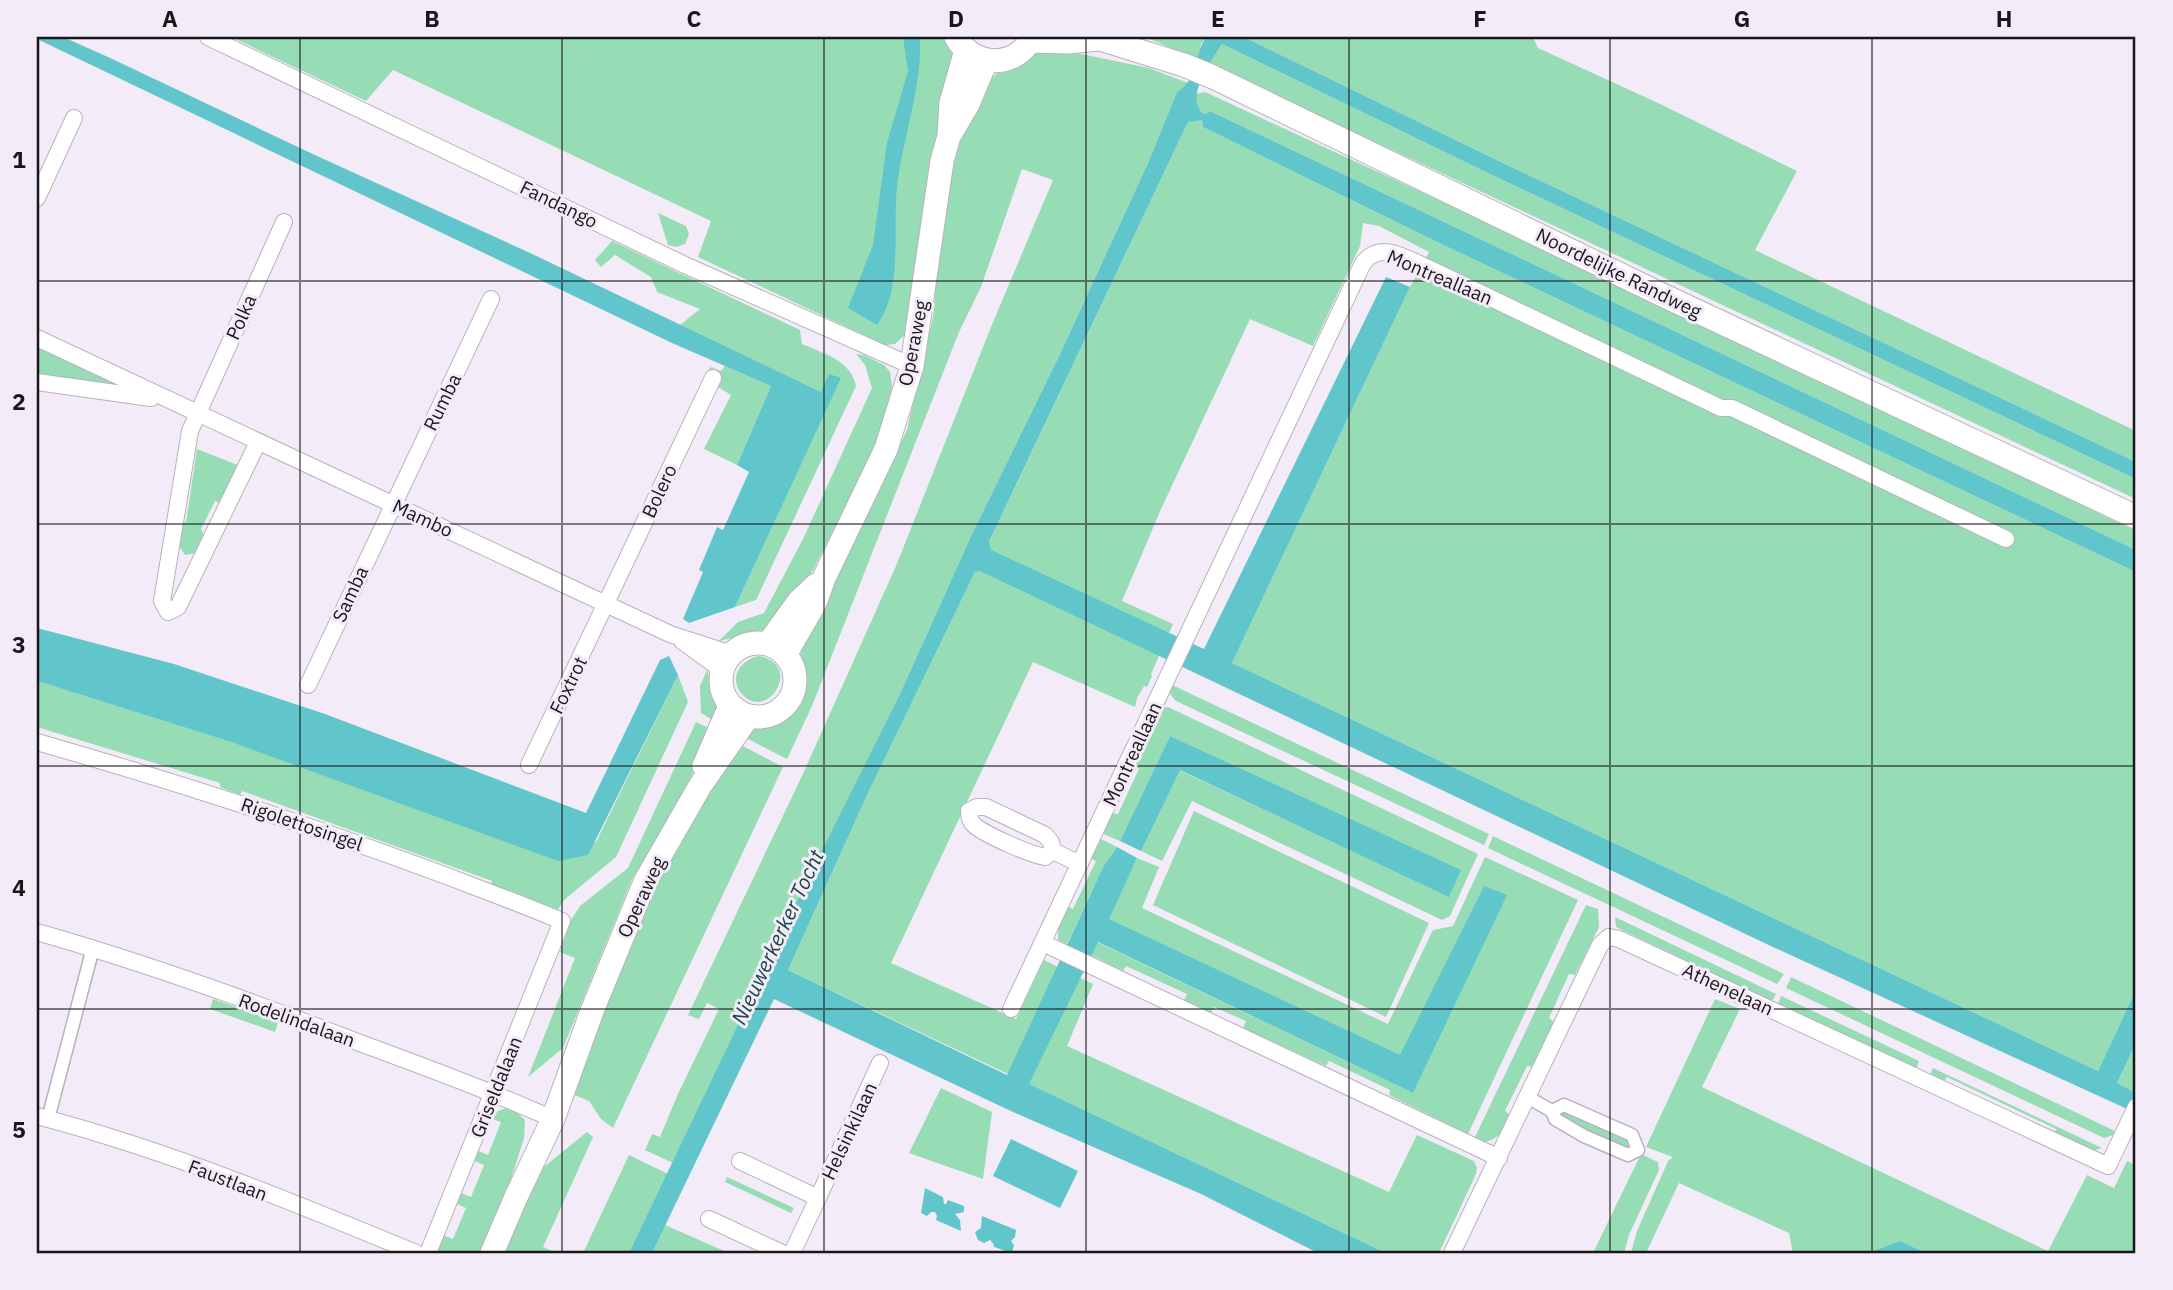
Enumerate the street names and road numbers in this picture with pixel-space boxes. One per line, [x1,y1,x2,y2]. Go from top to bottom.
street label: Fandango [516,175,602,233]
street label: Noordelijke Randweg [1532,223,1706,323]
street label: Montreallaan [1384,244,1496,310]
street label: Polka [220,291,262,343]
street label: Operaweg [893,298,933,388]
street label: Rumba [418,369,466,435]
street label: Bolero [636,460,682,522]
street label: Mambo [389,494,457,542]
street label: Samba [327,562,373,626]
street label: Foxtrot [544,652,592,718]
street label: Montreallaan [1097,698,1167,810]
street label: Rigolettosingel [238,792,366,856]
street label: Operaweg [612,853,670,941]
street label: Athenelaan [1679,958,1777,1020]
street label: Rodelindalaan [236,988,358,1052]
street label: Griseldalaan [465,1033,527,1141]
street label: Helsinkilaan [816,1078,882,1184]
street label: Faustlaan [185,1154,271,1206]

